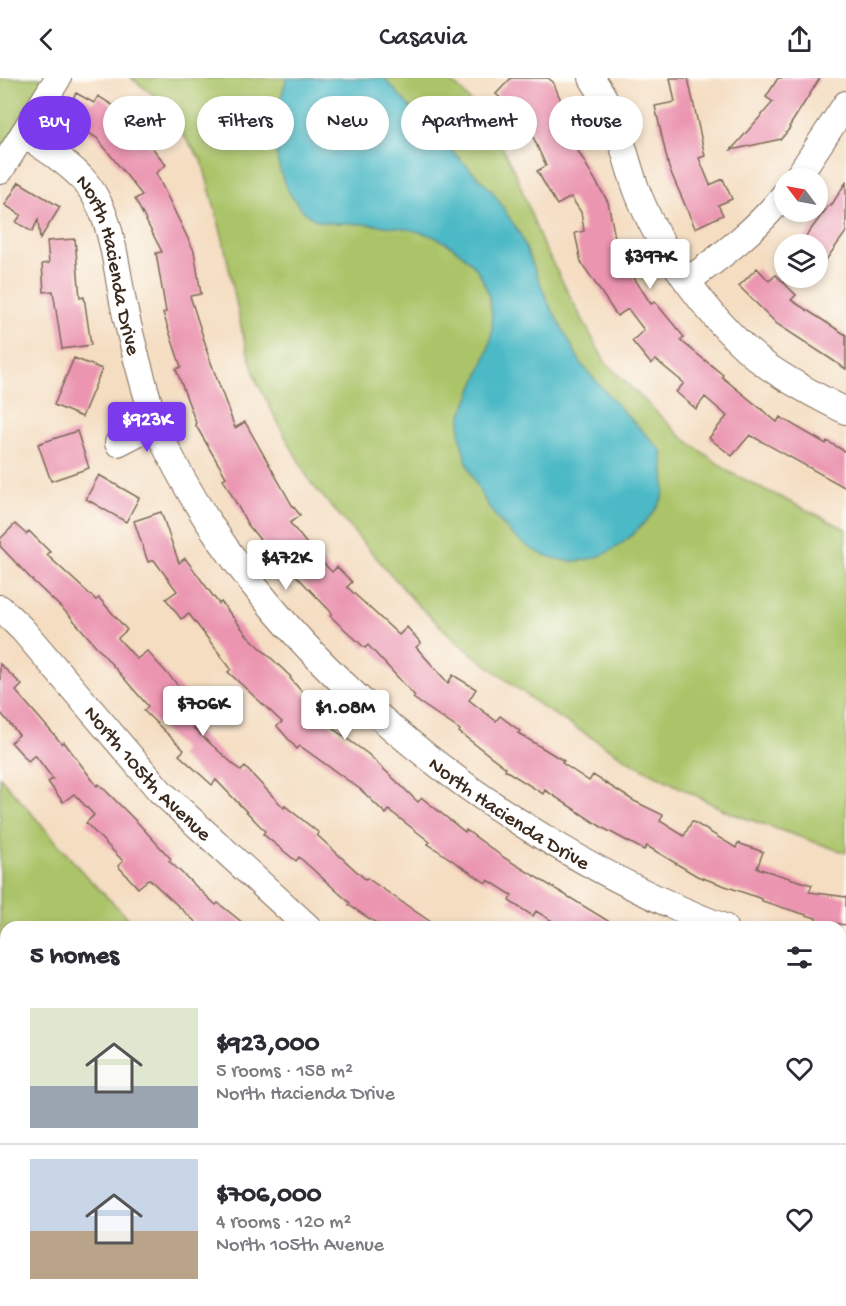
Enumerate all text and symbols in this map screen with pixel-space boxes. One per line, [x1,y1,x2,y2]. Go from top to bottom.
icon: back [30,23,63,56]
text: Casavia [379,23,467,55]
icon: share [783,23,816,56]
chip: Buy [18,96,91,150]
chip: Rent [103,96,185,150]
chip: Filters [197,96,294,150]
chip: New [306,96,389,150]
chip: Apartment [401,96,537,150]
chip: House [549,96,643,150]
north arrow [774,168,828,222]
map controls [774,168,828,288]
street label: North Hacienda Drive [69,171,144,360]
button: layers [774,234,828,288]
pin: $397K [608,239,692,290]
text: $397K [625,247,675,270]
pin: $923K [105,402,189,453]
text: $923K [122,410,172,433]
pin: $472K [244,540,328,591]
text: $472K [261,548,311,571]
pin: $706K [161,686,245,737]
pin: $1.08M [296,690,394,741]
text: $706K [177,694,229,717]
text: $1.08M [315,698,375,721]
street label: North 105th Avenue [77,702,216,849]
street label: North Hacienda Drive [422,753,594,878]
icon: filters [783,941,816,974]
text: 5 homes [30,942,119,973]
text: $923,000 [216,1030,319,1061]
icon: home [78,1032,150,1104]
icon: heart [783,1052,816,1085]
text: 5 rooms · 158 m² [216,1061,353,1084]
text: North Hacienda Drive [216,1084,395,1107]
text: $706,000 [216,1181,322,1212]
icon: home [78,1183,150,1255]
icon: heart [783,1203,816,1236]
text: 4 rooms · 120 m² [216,1212,351,1235]
text: North 105th Avenue [216,1235,384,1258]

